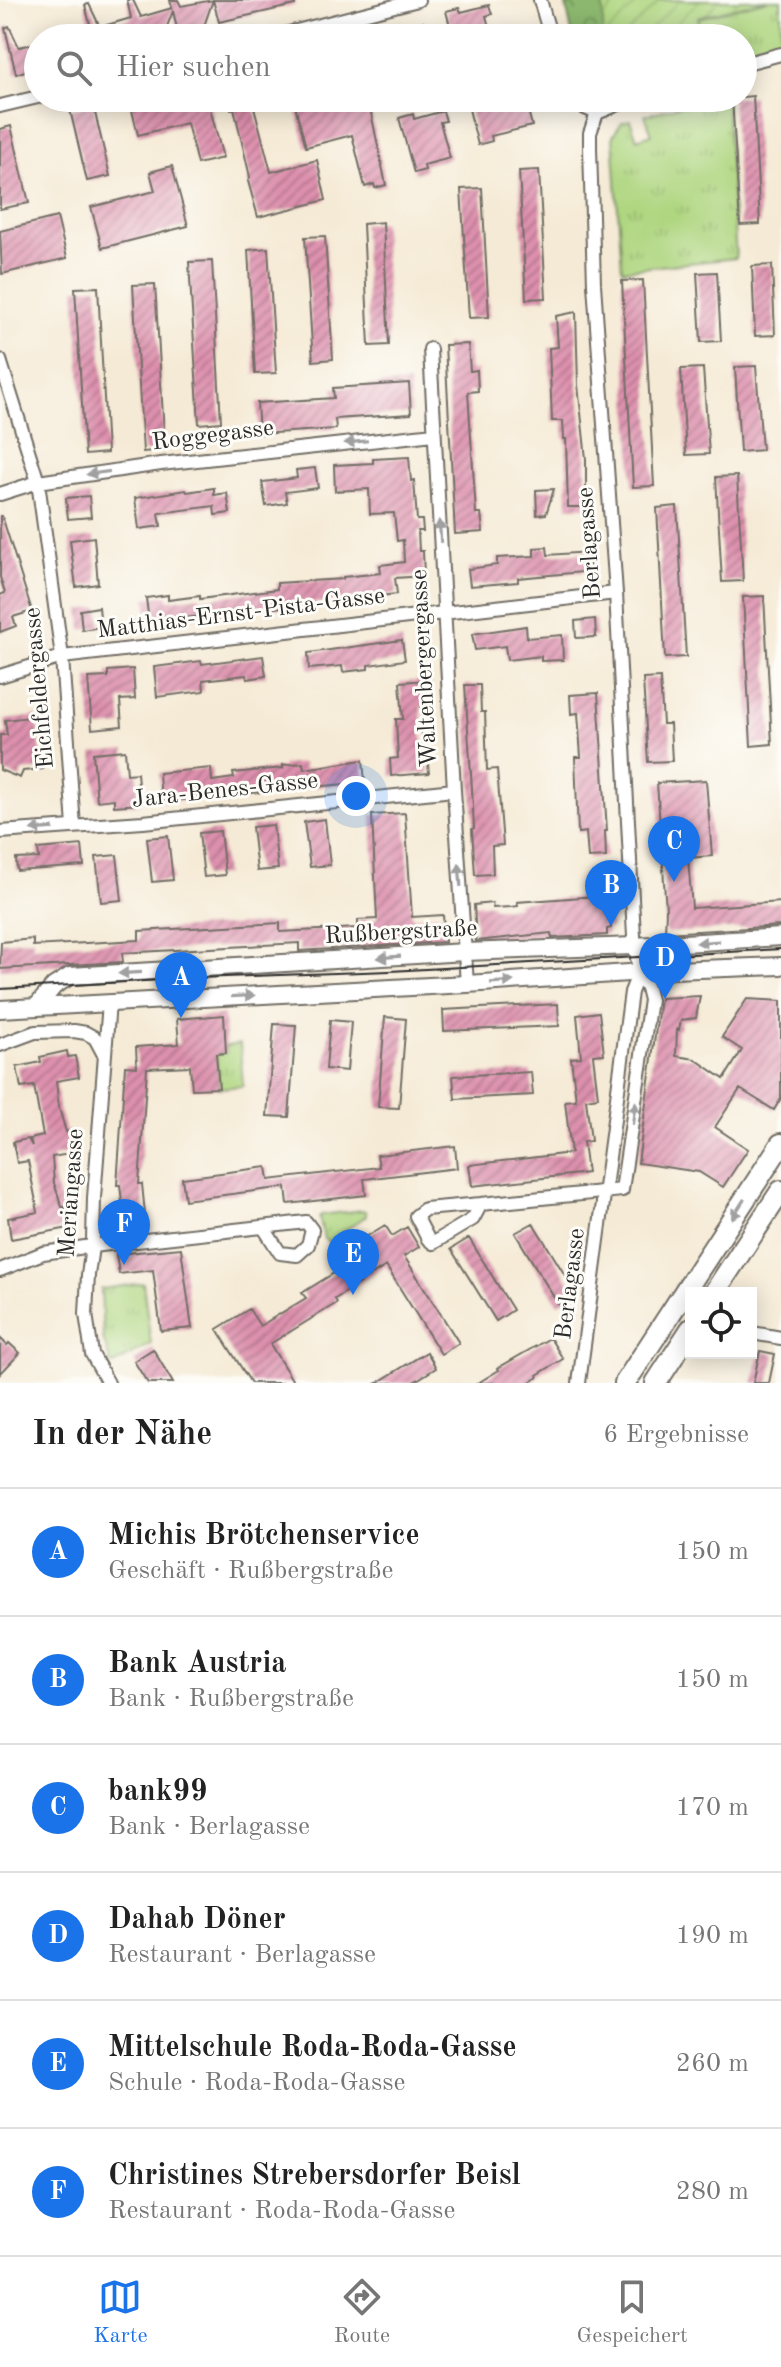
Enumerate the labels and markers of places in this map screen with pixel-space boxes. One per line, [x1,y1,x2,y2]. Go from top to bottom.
pin: C [648,816,700,882]
pin: B [585,860,637,926]
pin: D [639,933,691,999]
pin: A [155,952,207,1018]
pin: F [98,1199,150,1265]
pin: E [327,1229,379,1295]

